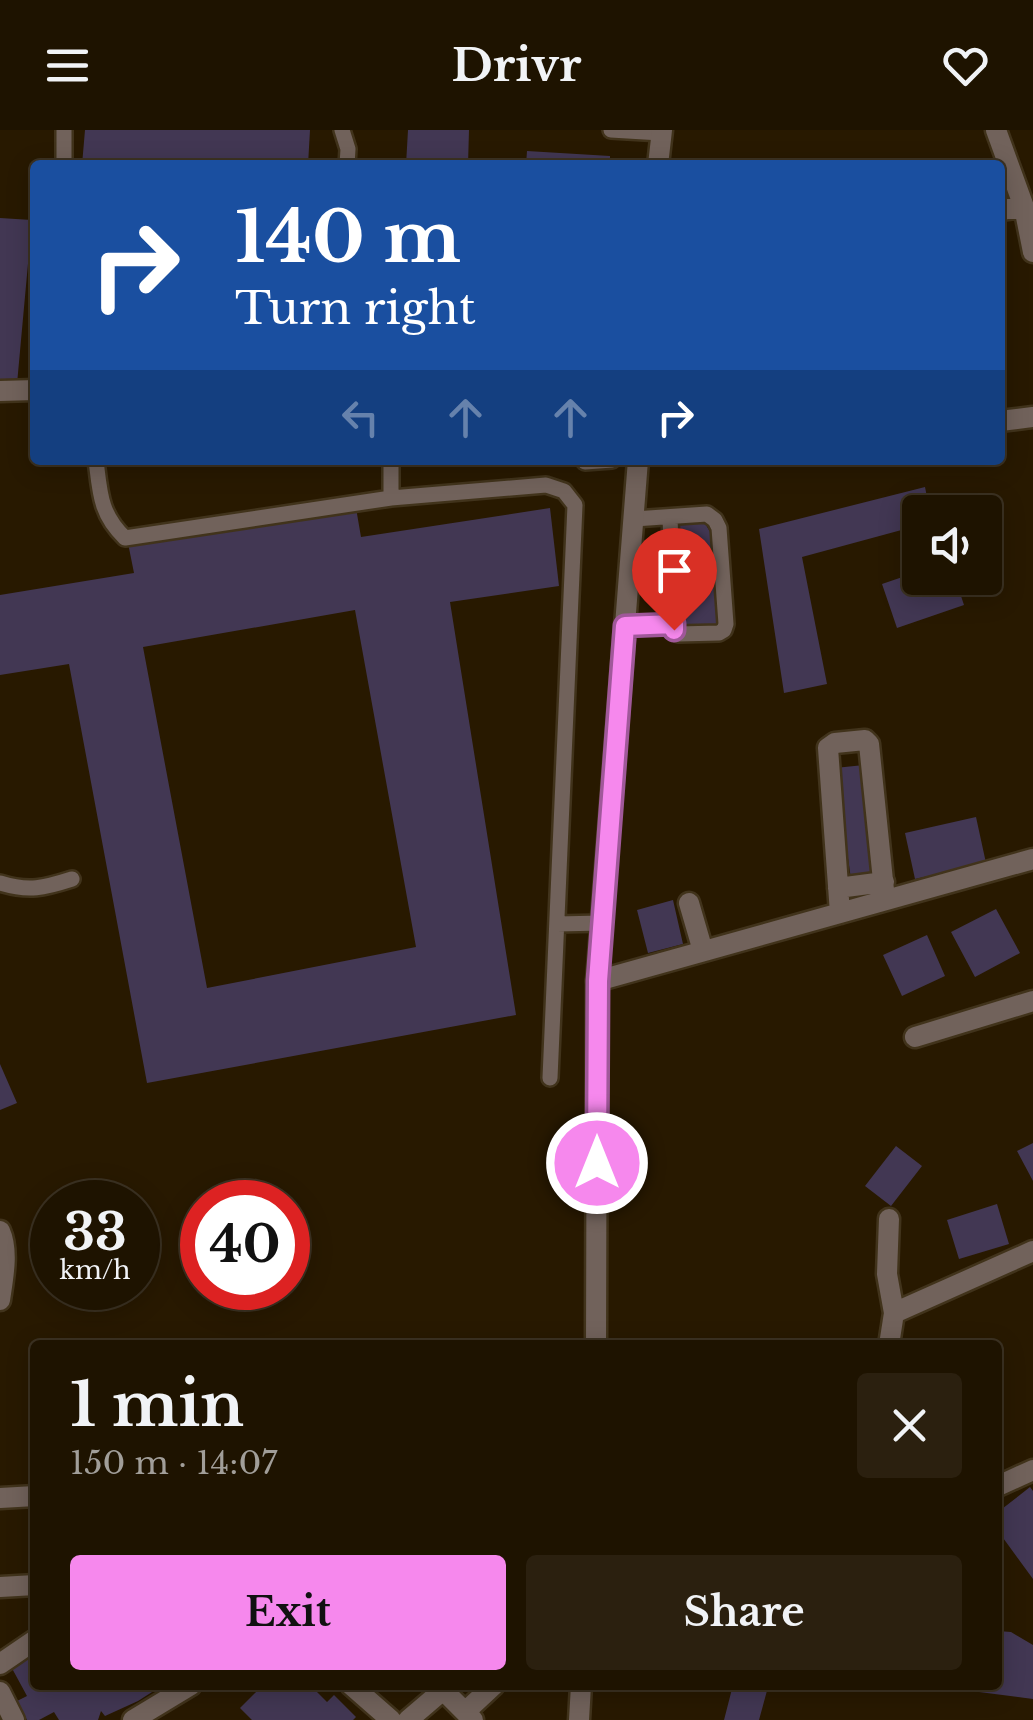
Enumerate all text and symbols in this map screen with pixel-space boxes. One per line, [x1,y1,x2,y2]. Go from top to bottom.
text: Drivr [451,37,582,93]
icon: menu [40,38,95,93]
icon: heart [938,38,993,93]
text: 140 m [235,194,461,281]
icon: right [70,200,200,330]
text: Turn right [235,280,476,336]
icon: left [333,390,388,445]
icon: ahead [438,390,493,445]
icon: ahead [543,390,598,445]
icon: right [648,390,703,445]
map controls [902,495,1002,595]
button: sound [902,495,1002,595]
pin [632,528,717,631]
icon: arrive [647,543,702,598]
position arrow [545,1111,649,1215]
speed limit sign: 40 [180,1180,310,1310]
text: 33 [63,1201,127,1264]
text: km/h [60,1255,130,1286]
text: 1 min [70,1368,244,1442]
button: close [857,1373,962,1478]
text: 150 m · 14:07 [70,1443,277,1483]
button: Exit [70,1555,506,1670]
button: Share [526,1555,962,1670]

